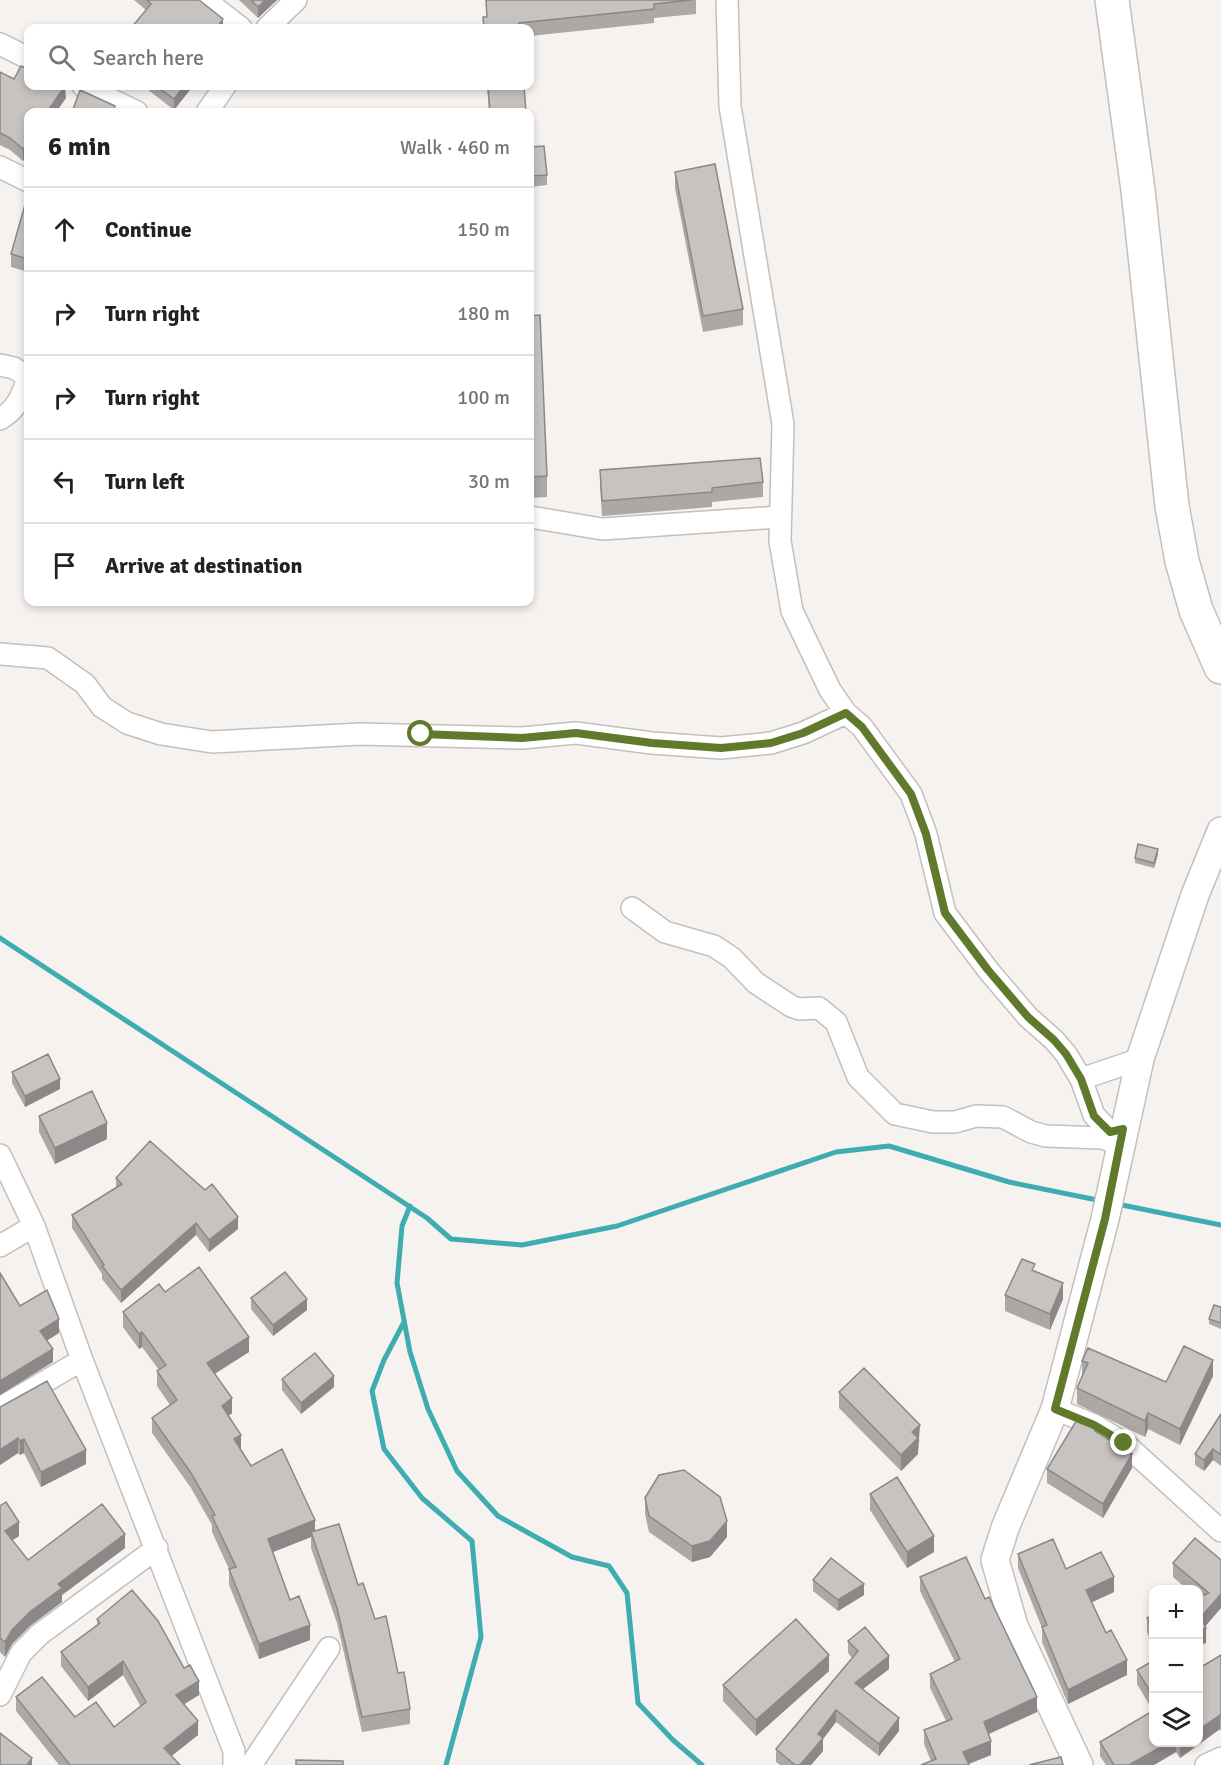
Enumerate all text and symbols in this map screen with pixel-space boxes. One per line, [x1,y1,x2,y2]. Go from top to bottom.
search box [24,24,534,90]
icon: search [45,41,78,74]
text: Search here [93,44,204,71]
text: 6 min [48,131,111,163]
text: Walk · 460 m [400,135,510,160]
icon: ahead [48,213,81,246]
text: Continue [105,216,192,243]
text: 150 m [457,217,510,242]
icon: right [48,297,81,330]
text: Turn right [105,300,200,327]
text: 180 m [457,301,510,326]
icon: right [48,381,81,414]
text: Turn right [105,384,200,411]
text: 100 m [457,385,510,410]
icon: left [48,465,81,498]
text: Turn left [105,468,185,495]
text: 30 m [468,469,510,494]
icon: arrive [48,549,81,582]
text: Arrive at destination [105,552,302,579]
route start [407,720,433,746]
route end [1110,1429,1136,1455]
map controls [1149,1585,1203,1747]
button: + [1149,1585,1203,1639]
button: − [1149,1639,1203,1693]
button: layers [1149,1693,1203,1747]

